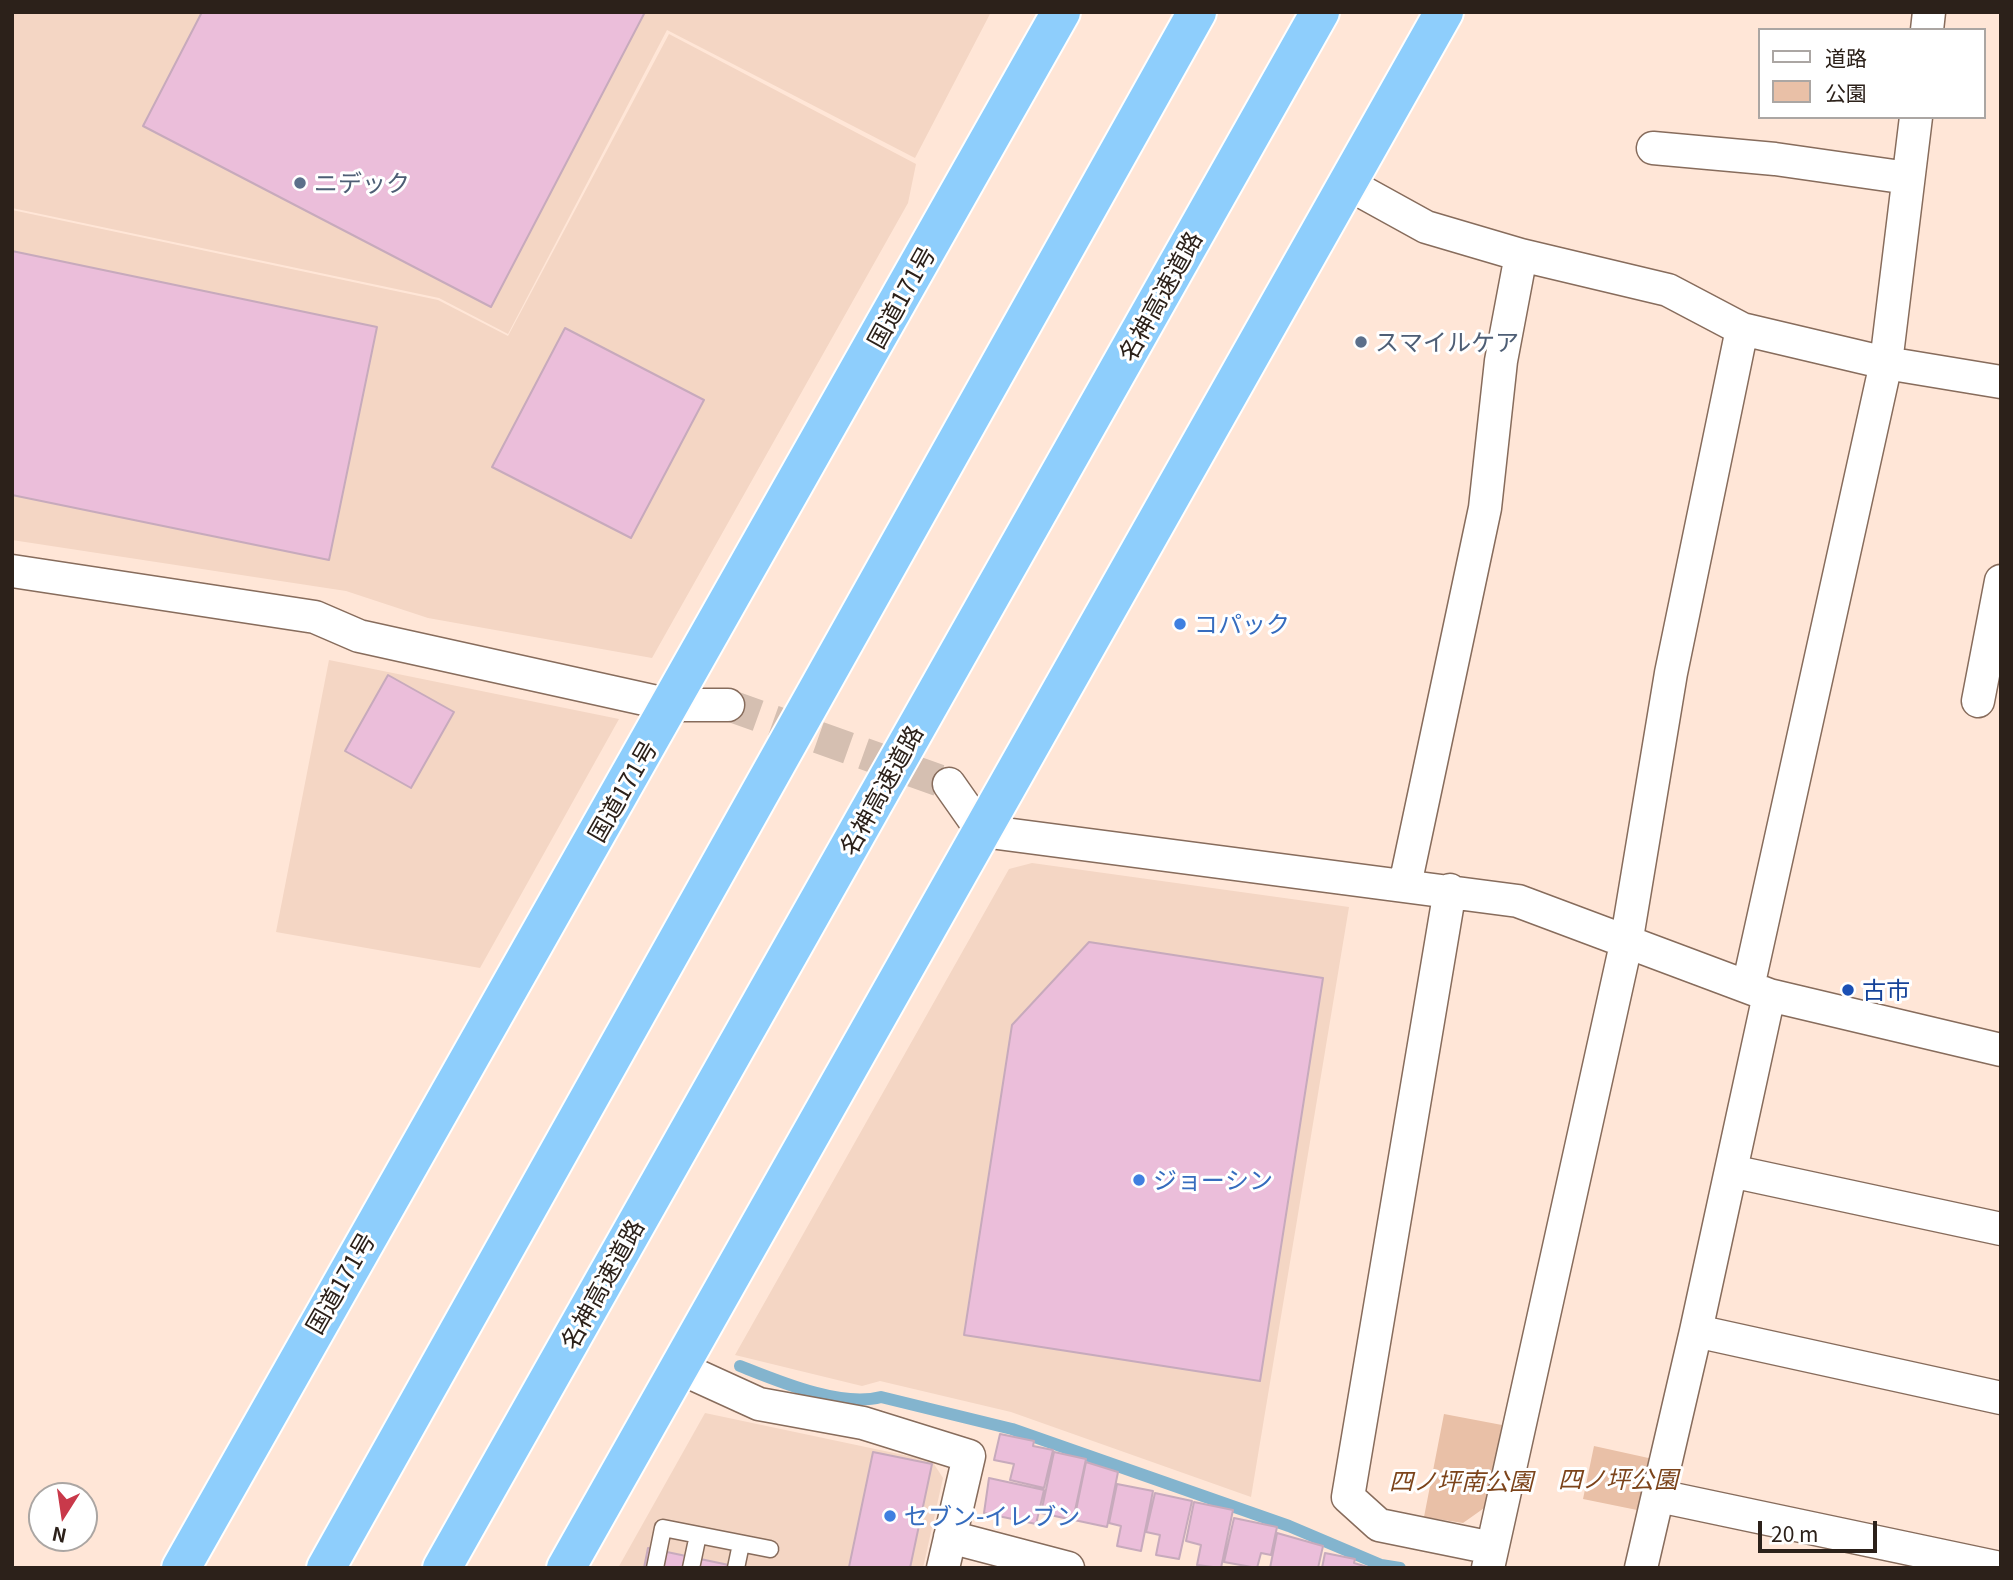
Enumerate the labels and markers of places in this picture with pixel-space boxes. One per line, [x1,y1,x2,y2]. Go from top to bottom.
place label: ニデック [314,169,410,197]
marker: ニデック [292,175,308,191]
place label: スマイルケア [1375,328,1519,356]
marker: スマイルケア [1353,334,1369,350]
place label: コパック [1194,610,1290,638]
marker: コパック [1172,616,1188,632]
place label: 古市 [1862,976,1910,1004]
marker: 古市 [1840,982,1856,998]
place label: ジョーシン [1153,1166,1273,1194]
marker: ジョーシン [1131,1172,1147,1188]
place label: セブン-イレブン [904,1502,1080,1530]
marker: セブン-イレブン [882,1508,898,1524]

